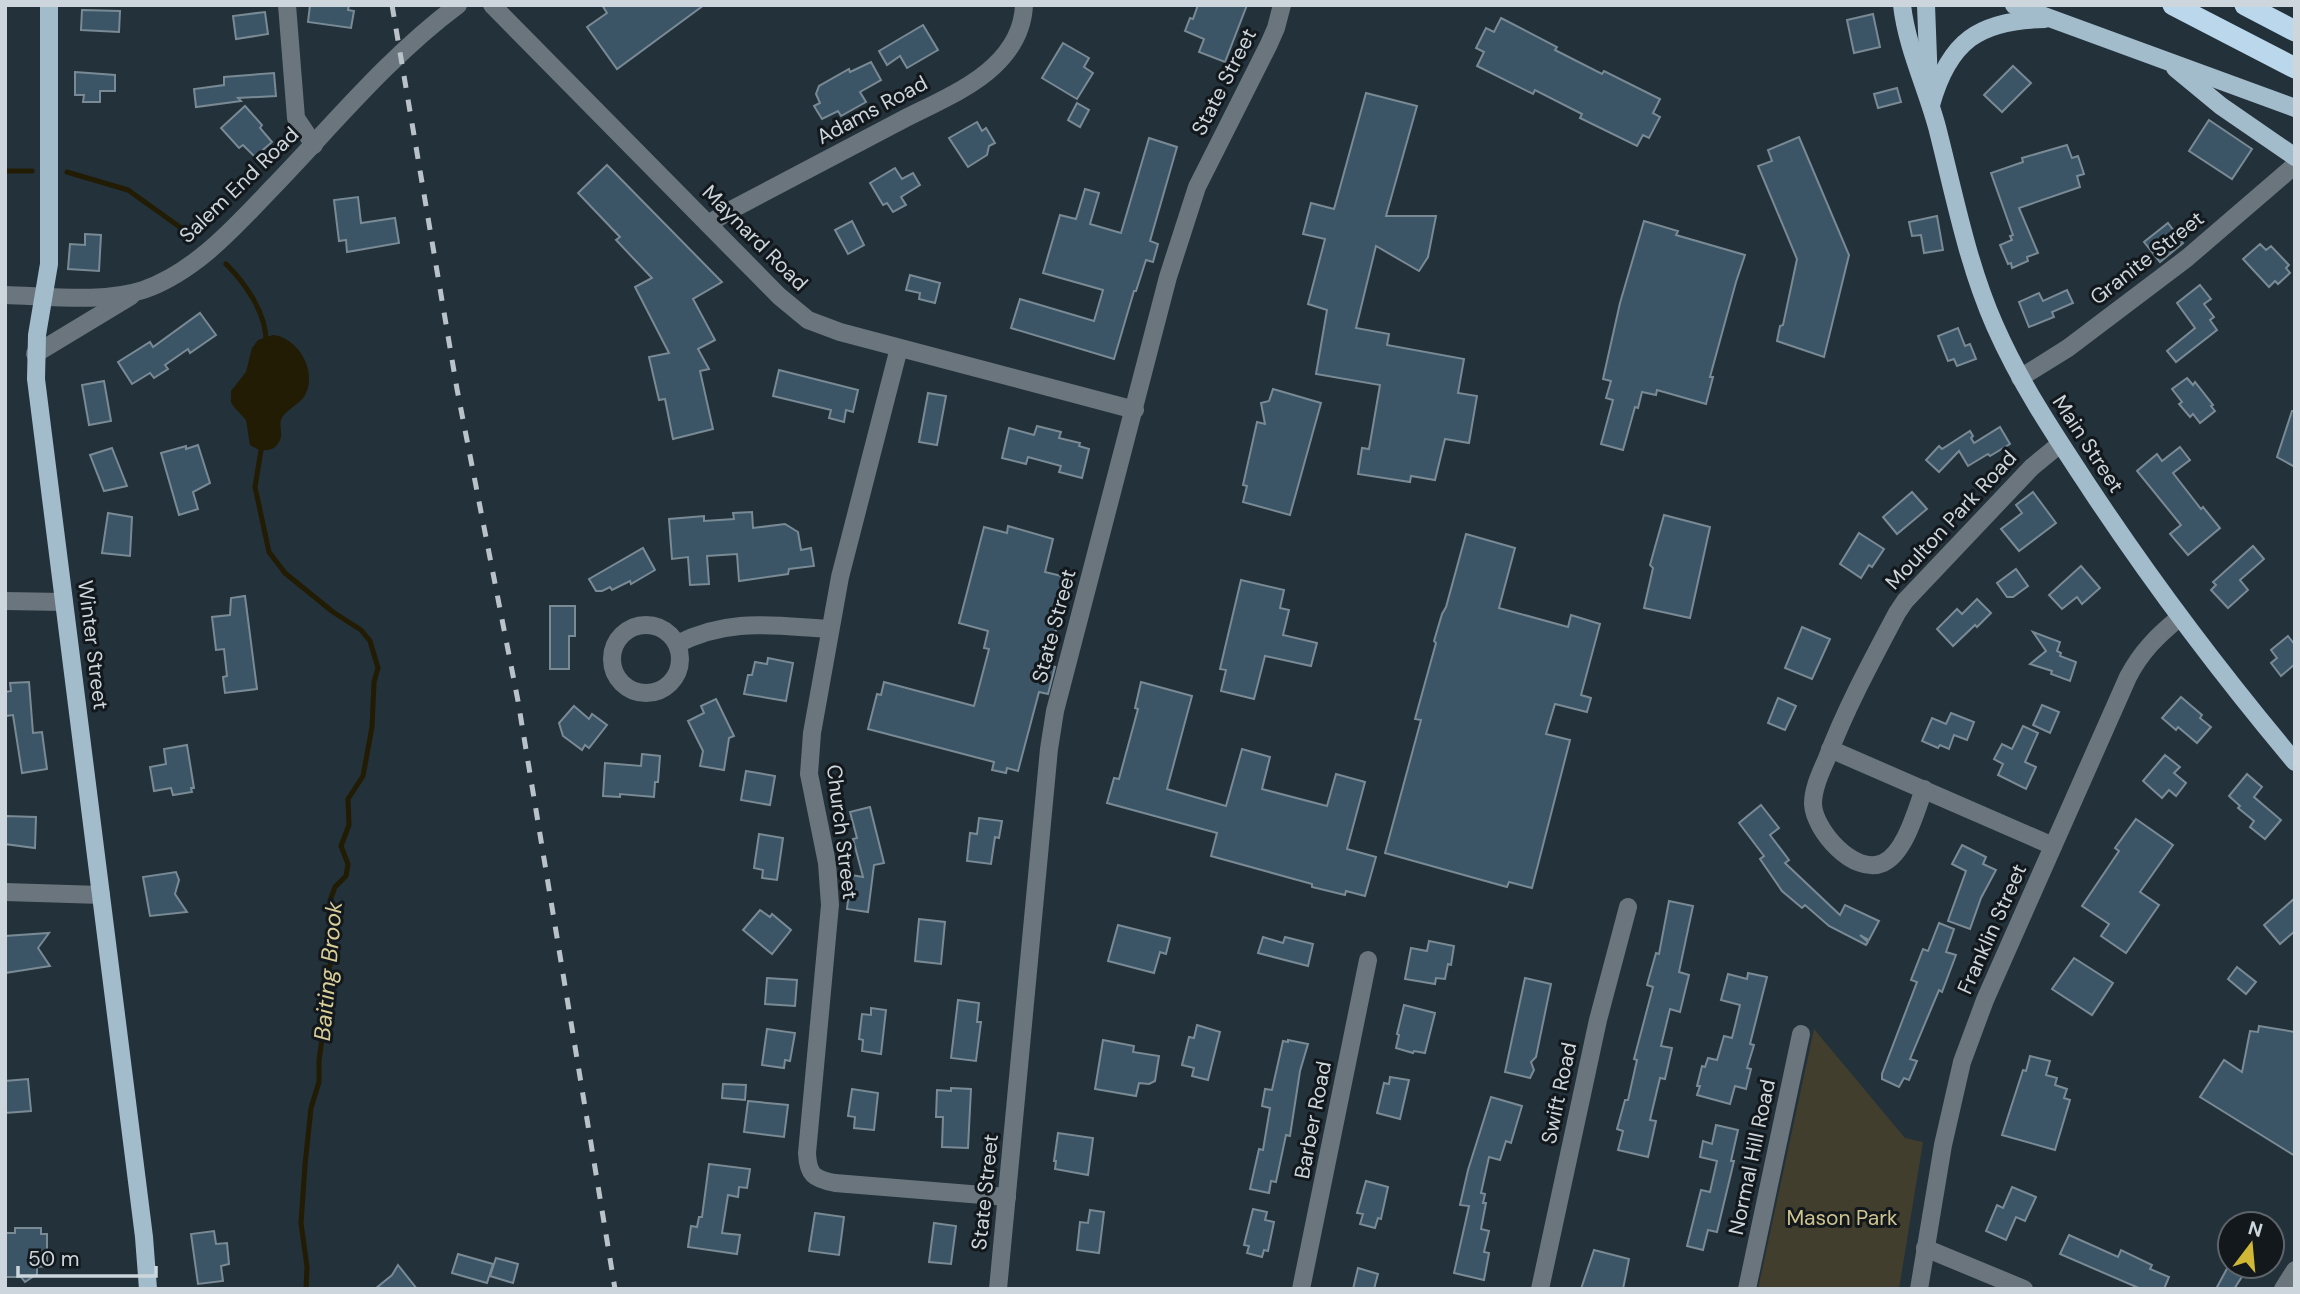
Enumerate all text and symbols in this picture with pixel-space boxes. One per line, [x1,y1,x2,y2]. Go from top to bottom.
street label: State Street [1185,24,1263,140]
street label: Adams Road [812,69,932,151]
street label: Salem End Road [173,121,305,249]
street label: Maynard Road [696,179,814,297]
street label: Granite Street [2084,205,2210,311]
street label: Main Street [2046,390,2130,498]
street label: Moulton Park Road [1879,444,2023,596]
street label: State Street [1025,566,1083,686]
street label: Winter Street [71,579,115,711]
street label: Church Street [820,763,864,901]
street label: Franklin Street [1951,859,2033,999]
water label: Baiting Brook [307,900,349,1042]
street label: Swift Road [1535,1040,1583,1146]
street label: Barber Road [1288,1059,1338,1181]
street label: Normal Hill Road [1722,1077,1782,1237]
street label: State Street [965,1133,1005,1251]
park label: Mason Park [1786,1204,1898,1232]
north arrow [2216,1210,2286,1280]
text: N [2245,1215,2266,1243]
scale bar [18,1234,156,1278]
text: 50 m [28,1245,79,1273]

